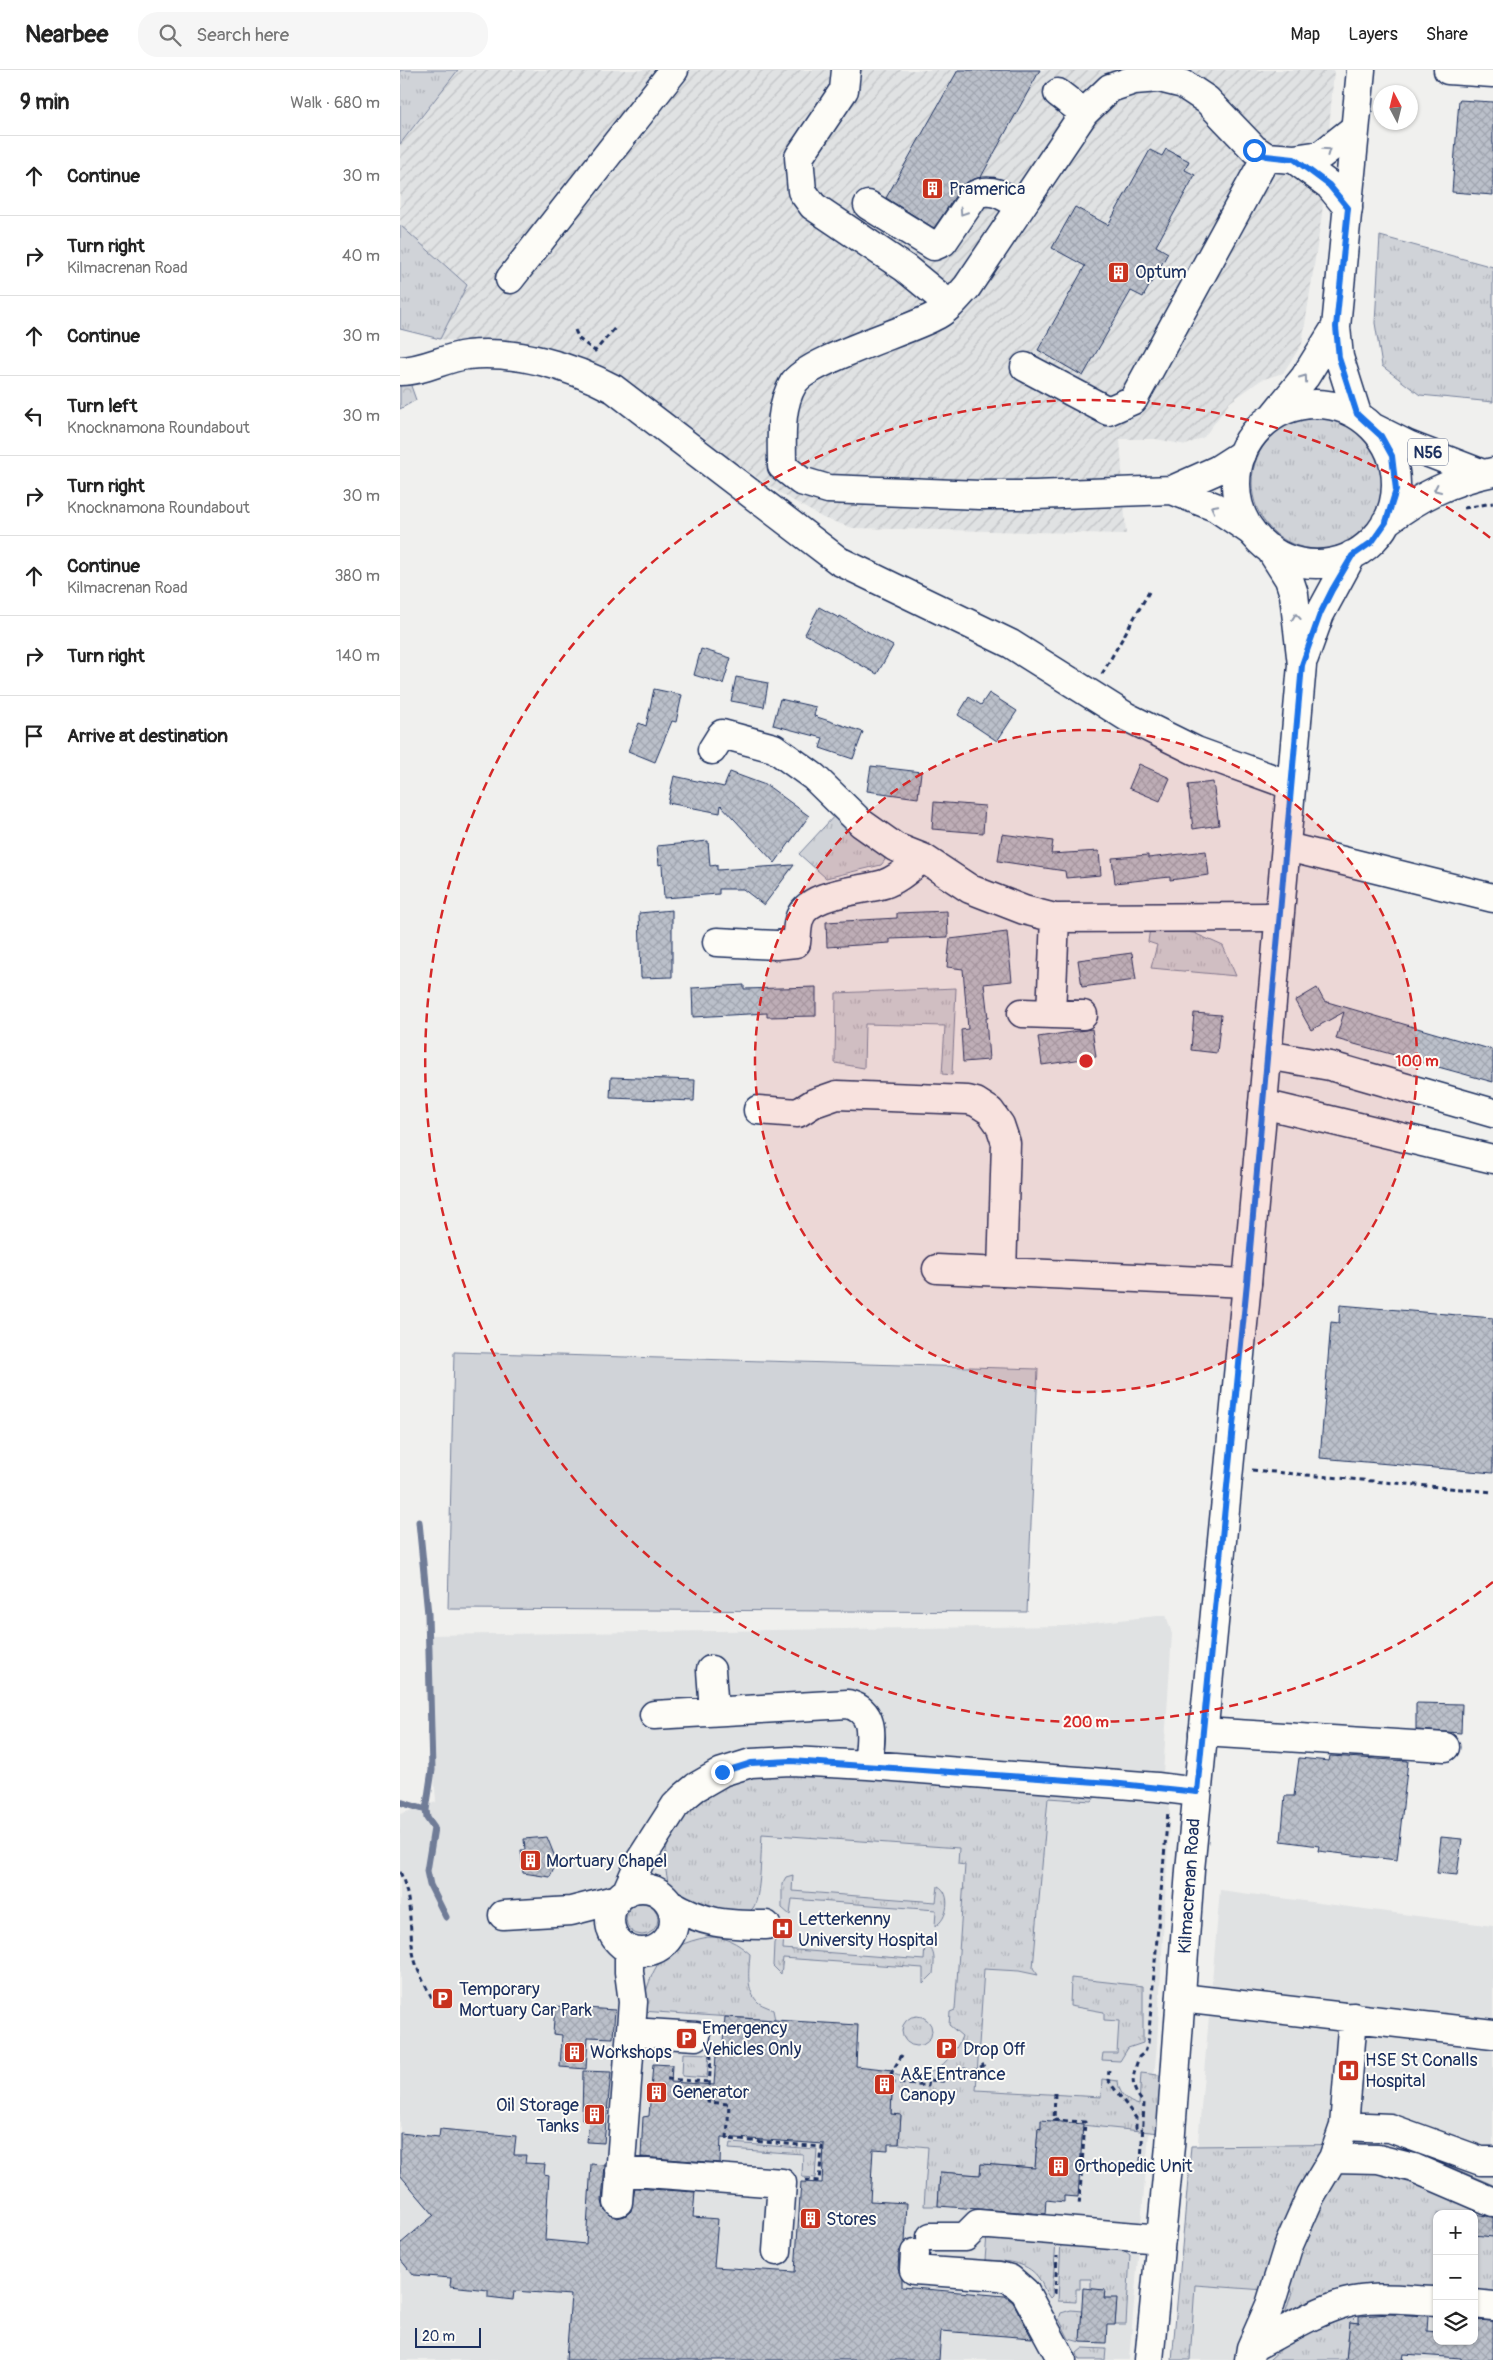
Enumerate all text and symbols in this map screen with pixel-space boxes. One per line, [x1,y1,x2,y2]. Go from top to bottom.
search box [138,12,488,57]
text: Nearbee [25,20,108,49]
icon: search [156,21,184,49]
text: Search here [196,23,289,47]
text: Map [1291,23,1320,46]
text: Layers [1348,23,1398,46]
text: Share [1426,23,1468,46]
north arrow [1373,85,1418,130]
text: 9 min [20,89,69,116]
text: Walk · 680 m [290,93,380,113]
route start [1243,139,1266,162]
one-way arrow [1321,148,1330,156]
icon: ahead [20,162,48,190]
text: Continue [67,164,140,188]
text: 30 m [342,166,380,186]
building icon: Pramerica [921,177,945,201]
place label: Pramerica [949,178,1025,201]
one-way arrow [960,207,969,216]
text: Turn right [67,234,145,258]
icon: right [20,242,48,270]
text: 40 m [342,246,380,266]
text: Kilmacrenan Road [67,258,188,278]
building icon: Optum [1107,260,1131,284]
place label: Optum [1135,261,1187,284]
icon: ahead [20,322,48,350]
text: Continue [67,324,140,348]
text: 30 m [342,326,380,346]
one-way arrow [1298,374,1307,384]
text: Turn left [67,394,137,418]
icon: left [20,402,48,430]
text: 30 m [342,406,380,426]
text: Knocknamona Roundabout [67,418,250,438]
road number: N56 [1408,438,1448,466]
text: Turn right [67,474,145,498]
icon: right [20,482,48,510]
one-way arrow [1433,483,1442,494]
text: 30 m [342,486,380,506]
text: Knocknamona Roundabout [67,498,250,518]
one-way arrow [1210,503,1219,514]
text: Continue [67,554,140,578]
icon: ahead [20,562,48,590]
text: 380 m [334,566,380,586]
text: Kilmacrenan Road [67,578,188,598]
one-way arrow [1291,612,1302,620]
icon: right [20,642,48,670]
text: Turn right [67,644,145,668]
text: 140 m [336,646,380,666]
icon: arrive [20,722,48,750]
text: Arrive at destination [67,724,228,748]
centre of rings [1077,1052,1095,1070]
text: 100 m [1396,1052,1438,1071]
text: 200 m [1063,1713,1109,1732]
route end [711,1761,734,1784]
street label: Kilmacrenan Road [1173,1817,1206,1955]
building icon: Mortuary Chapel [518,1849,542,1873]
place label: Mortuary Chapel [546,1850,667,1873]
place label: Letterkenny University Hospital [798,1908,938,1952]
hospital icon: Letterkenny University Hospital [770,1917,794,1941]
place label: Temporary Mortuary Car Park [459,1978,593,2022]
parking icon: Temporary Mortuary Car Park [431,1987,455,2011]
place label: Emergency Vehicles Only [702,2017,802,2061]
parking icon: Emergency Vehicles Only [674,2026,698,2050]
parking icon: Drop Off [935,2037,959,2061]
place label: Drop Off [963,2038,1026,2061]
building icon: Workshops [562,2040,586,2064]
place label: Workshops [590,2041,672,2064]
place label: HSE St Conalls Hospital [1365,2049,1478,2093]
hospital icon: HSE St Conalls Hospital [1337,2058,1361,2082]
place label: A&E Entrance Canopy [900,2063,1005,2107]
building icon: A&E Entrance Canopy [872,2072,896,2096]
building icon: Generator [644,2080,668,2104]
place label: Generator [672,2081,750,2104]
place label: Oil Storage Tanks [496,2094,579,2138]
building icon: Oil Storage Tanks [583,2103,607,2127]
building icon: Orthopedic Unit [1046,2154,1070,2178]
place label: Orthopedic Unit [1074,2155,1193,2178]
building icon: Stores [798,2207,822,2231]
place label: Stores [826,2208,876,2231]
map controls [1433,2210,1478,2345]
button: + [1433,2210,1478,2255]
button: − [1433,2255,1478,2300]
button: layers [1433,2300,1478,2345]
scale bar [415,2325,481,2348]
text: 20 m [422,2328,455,2345]

